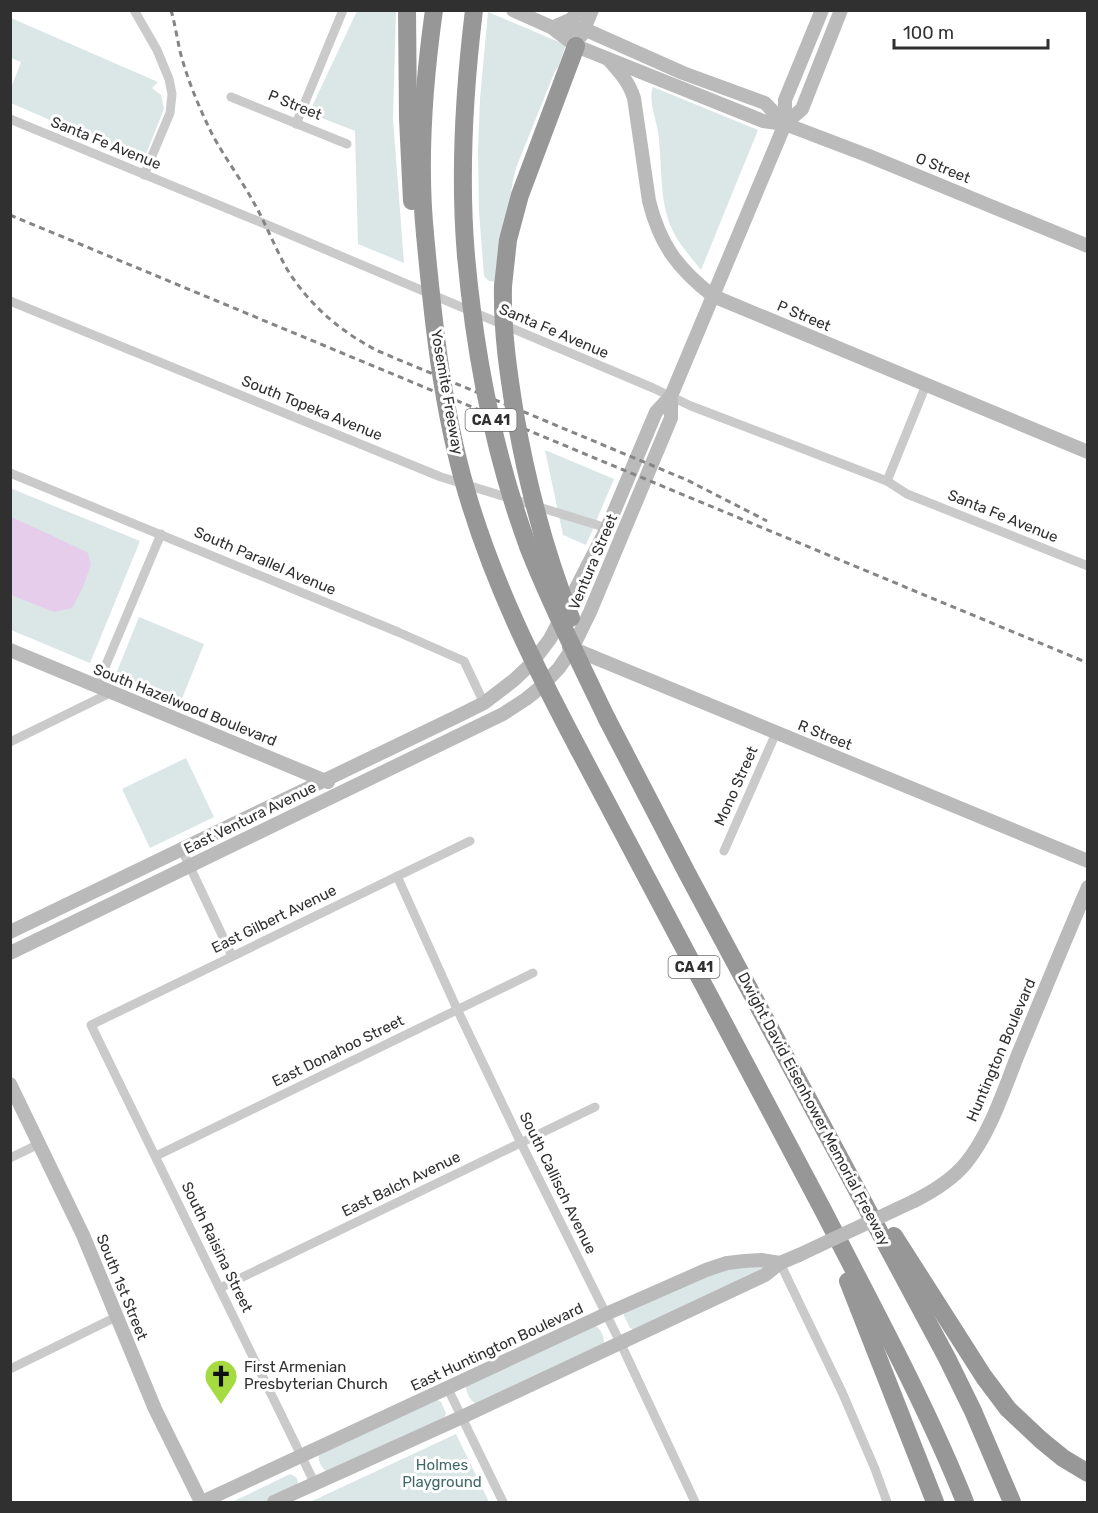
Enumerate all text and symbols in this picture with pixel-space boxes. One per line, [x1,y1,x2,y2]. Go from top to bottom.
scale bar [894,12,1048,50]
text: 100 m [903,22,954,44]
street label: P Street [266,86,325,124]
street label: Santa Fe Avenue [48,113,164,173]
street label: O Street [913,149,973,187]
street label: P Street [775,297,834,335]
street label: Santa Fe Avenue [497,300,611,362]
street label: Yosemite Freeway [427,328,467,456]
street label: South Topeka Avenue [239,372,385,444]
road number: CA 41 [466,409,516,431]
street label: Santa Fe Avenue [945,486,1061,546]
street label: Ventura Street [565,511,621,613]
street label: South Parallel Avenue [191,523,339,599]
street label: South Hazelwood Boulevard [91,660,279,750]
street label: R Street [795,716,855,754]
street label: Mono Street [710,743,762,829]
street label: East Ventura Avenue [181,778,319,858]
street label: East Gilbert Avenue [209,881,339,957]
road number: CA 41 [668,956,720,978]
street label: Dwight David Eisenhower Memorial Freeway [734,969,894,1249]
street label: Huntington Boulevard [963,976,1039,1124]
street label: East Donahoo Street [269,1011,407,1091]
street label: South Callisch Avenue [516,1109,600,1257]
street label: East Balch Avenue [339,1147,463,1221]
street label: South Raisina Street [178,1179,257,1315]
street label: South 1st Street [93,1231,151,1343]
street label: East Huntington Boulevard [408,1299,586,1395]
church icon: First Armenian Presbyterian Church [203,1358,239,1405]
place label: First Armenian Presbyterian Church [244,1358,388,1393]
park label: Holmes Playground [402,1456,482,1491]

